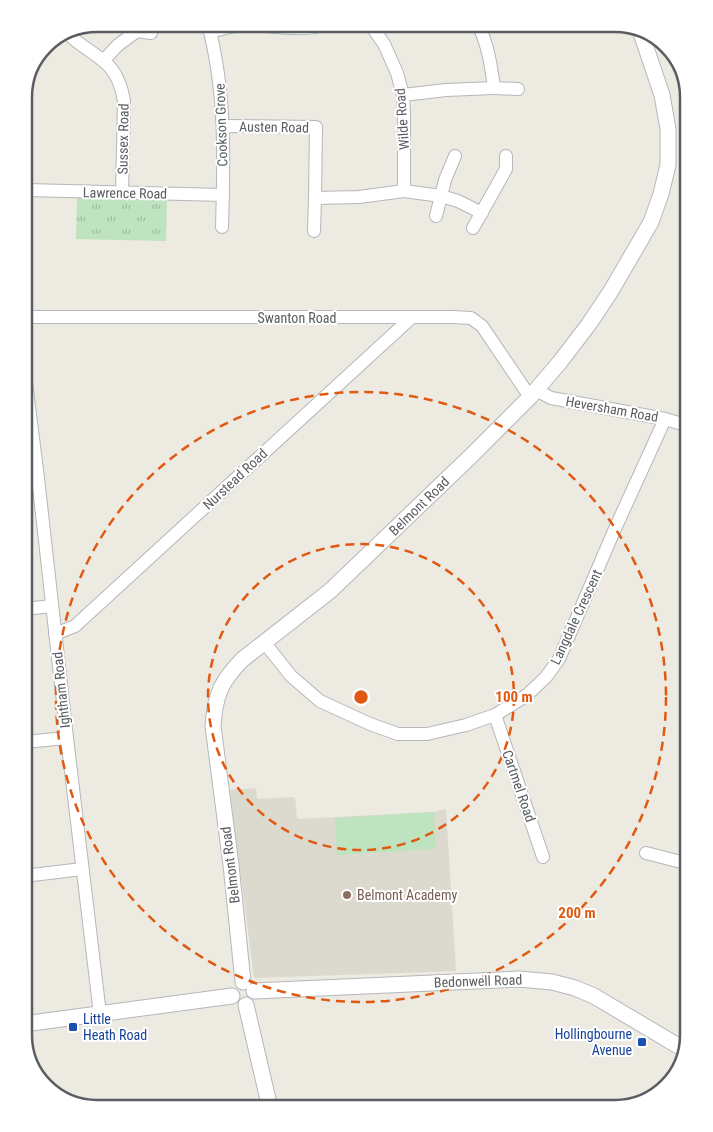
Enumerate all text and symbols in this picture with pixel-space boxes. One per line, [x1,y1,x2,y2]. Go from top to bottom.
street label: Cookson Grove [212,83,230,167]
street label: Wilde Road [392,88,412,150]
street label: Sussex Road [114,103,132,175]
street label: Austen Road [239,118,309,136]
street label: Lawrence Road [83,184,167,202]
street label: Swanton Road [258,310,336,326]
street label: Heversham Road [565,393,659,425]
street label: Nurstead Road [200,445,270,513]
street label: Belmont Road [386,473,452,539]
street label: Langdale Crescent [547,567,605,667]
street label: Ightham Road [49,651,73,729]
centre of rings [352,688,370,706]
text: 100 m [495,688,533,706]
street label: Cartmel Road [499,748,539,824]
street label: Belmont Road [217,826,243,904]
place label: Belmont Academy [357,887,457,903]
marker: Belmont Academy [341,889,353,901]
text: 200 m [558,904,596,922]
street label: Bedonwell Road [434,971,522,991]
place label: Little Heath Road [83,1011,147,1043]
marker: Little Heath Road [67,1021,79,1033]
place label: Hollingbourne Avenue [555,1026,632,1058]
marker: Hollingbourne Avenue [636,1036,648,1048]

